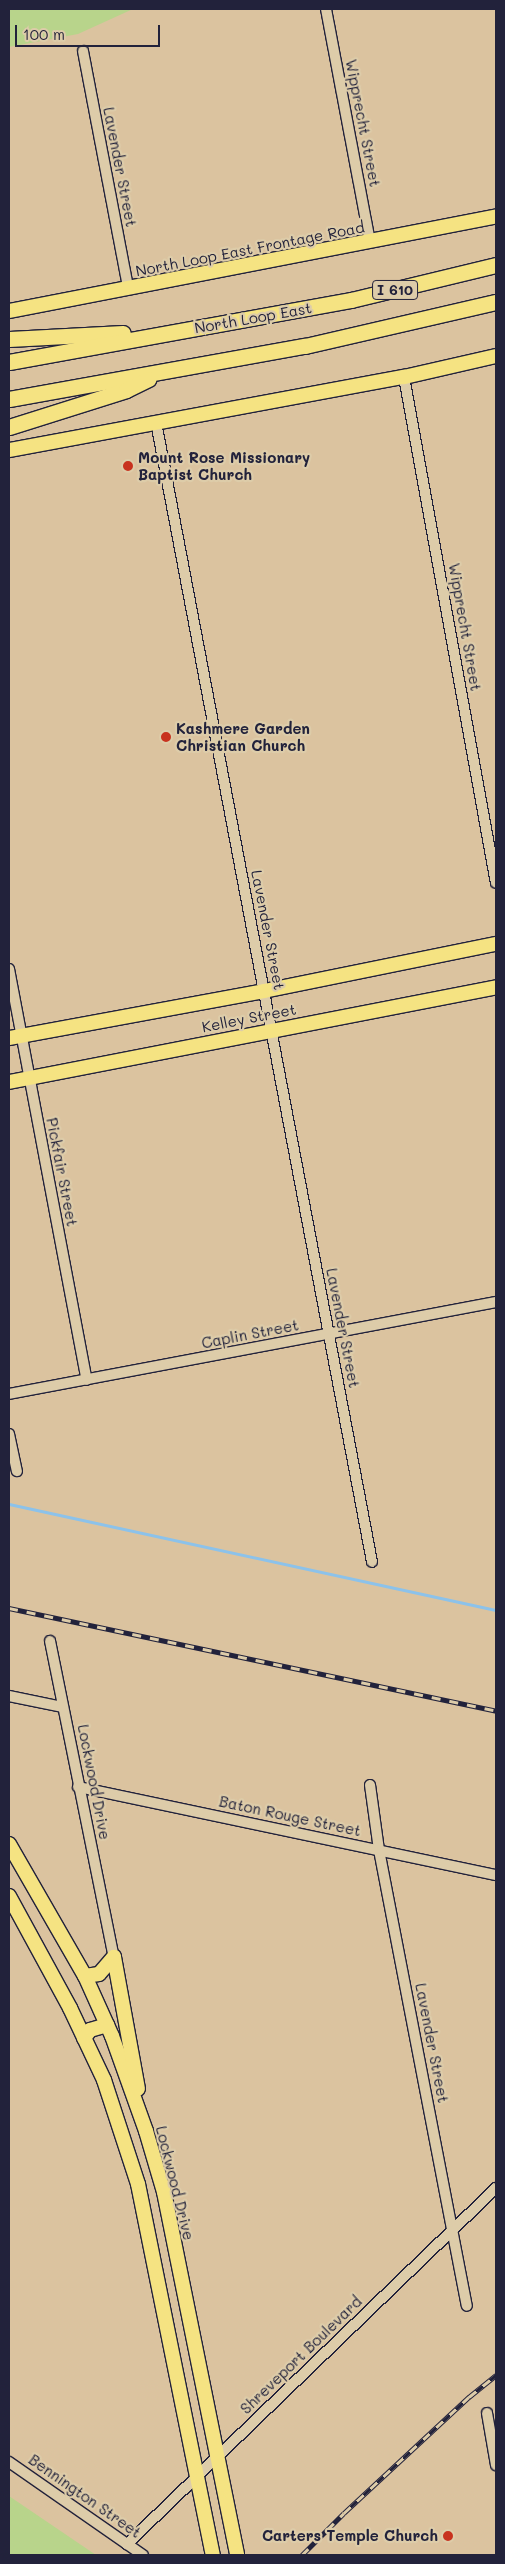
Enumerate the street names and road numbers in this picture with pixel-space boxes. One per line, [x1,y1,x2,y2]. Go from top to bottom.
street label: Wipprecht Street [342,58,384,188]
street label: Lavender Street [100,106,140,228]
street label: North Loop East Frontage Road [134,218,366,280]
road number: I 610 [371,278,419,302]
street label: North Loop East [193,299,313,337]
street label: Wipprecht Street [445,562,485,692]
street label: Lavender Street [248,869,288,991]
street label: Kelley Street [200,1000,298,1036]
street label: Pickfair Street [43,1116,81,1228]
street label: Lavender Street [323,1267,363,1389]
street label: Caplin Street [200,1316,300,1352]
street label: Lockwood Drive [74,1723,114,1841]
street label: Baton Rouge Street [217,1792,363,1840]
street label: Lavender Street [412,1982,452,2104]
street label: Lockwood Drive [152,2124,198,2242]
street label: Shreveport Boulevard [237,2292,365,2418]
street label: Bennington Street [25,2450,145,2542]

